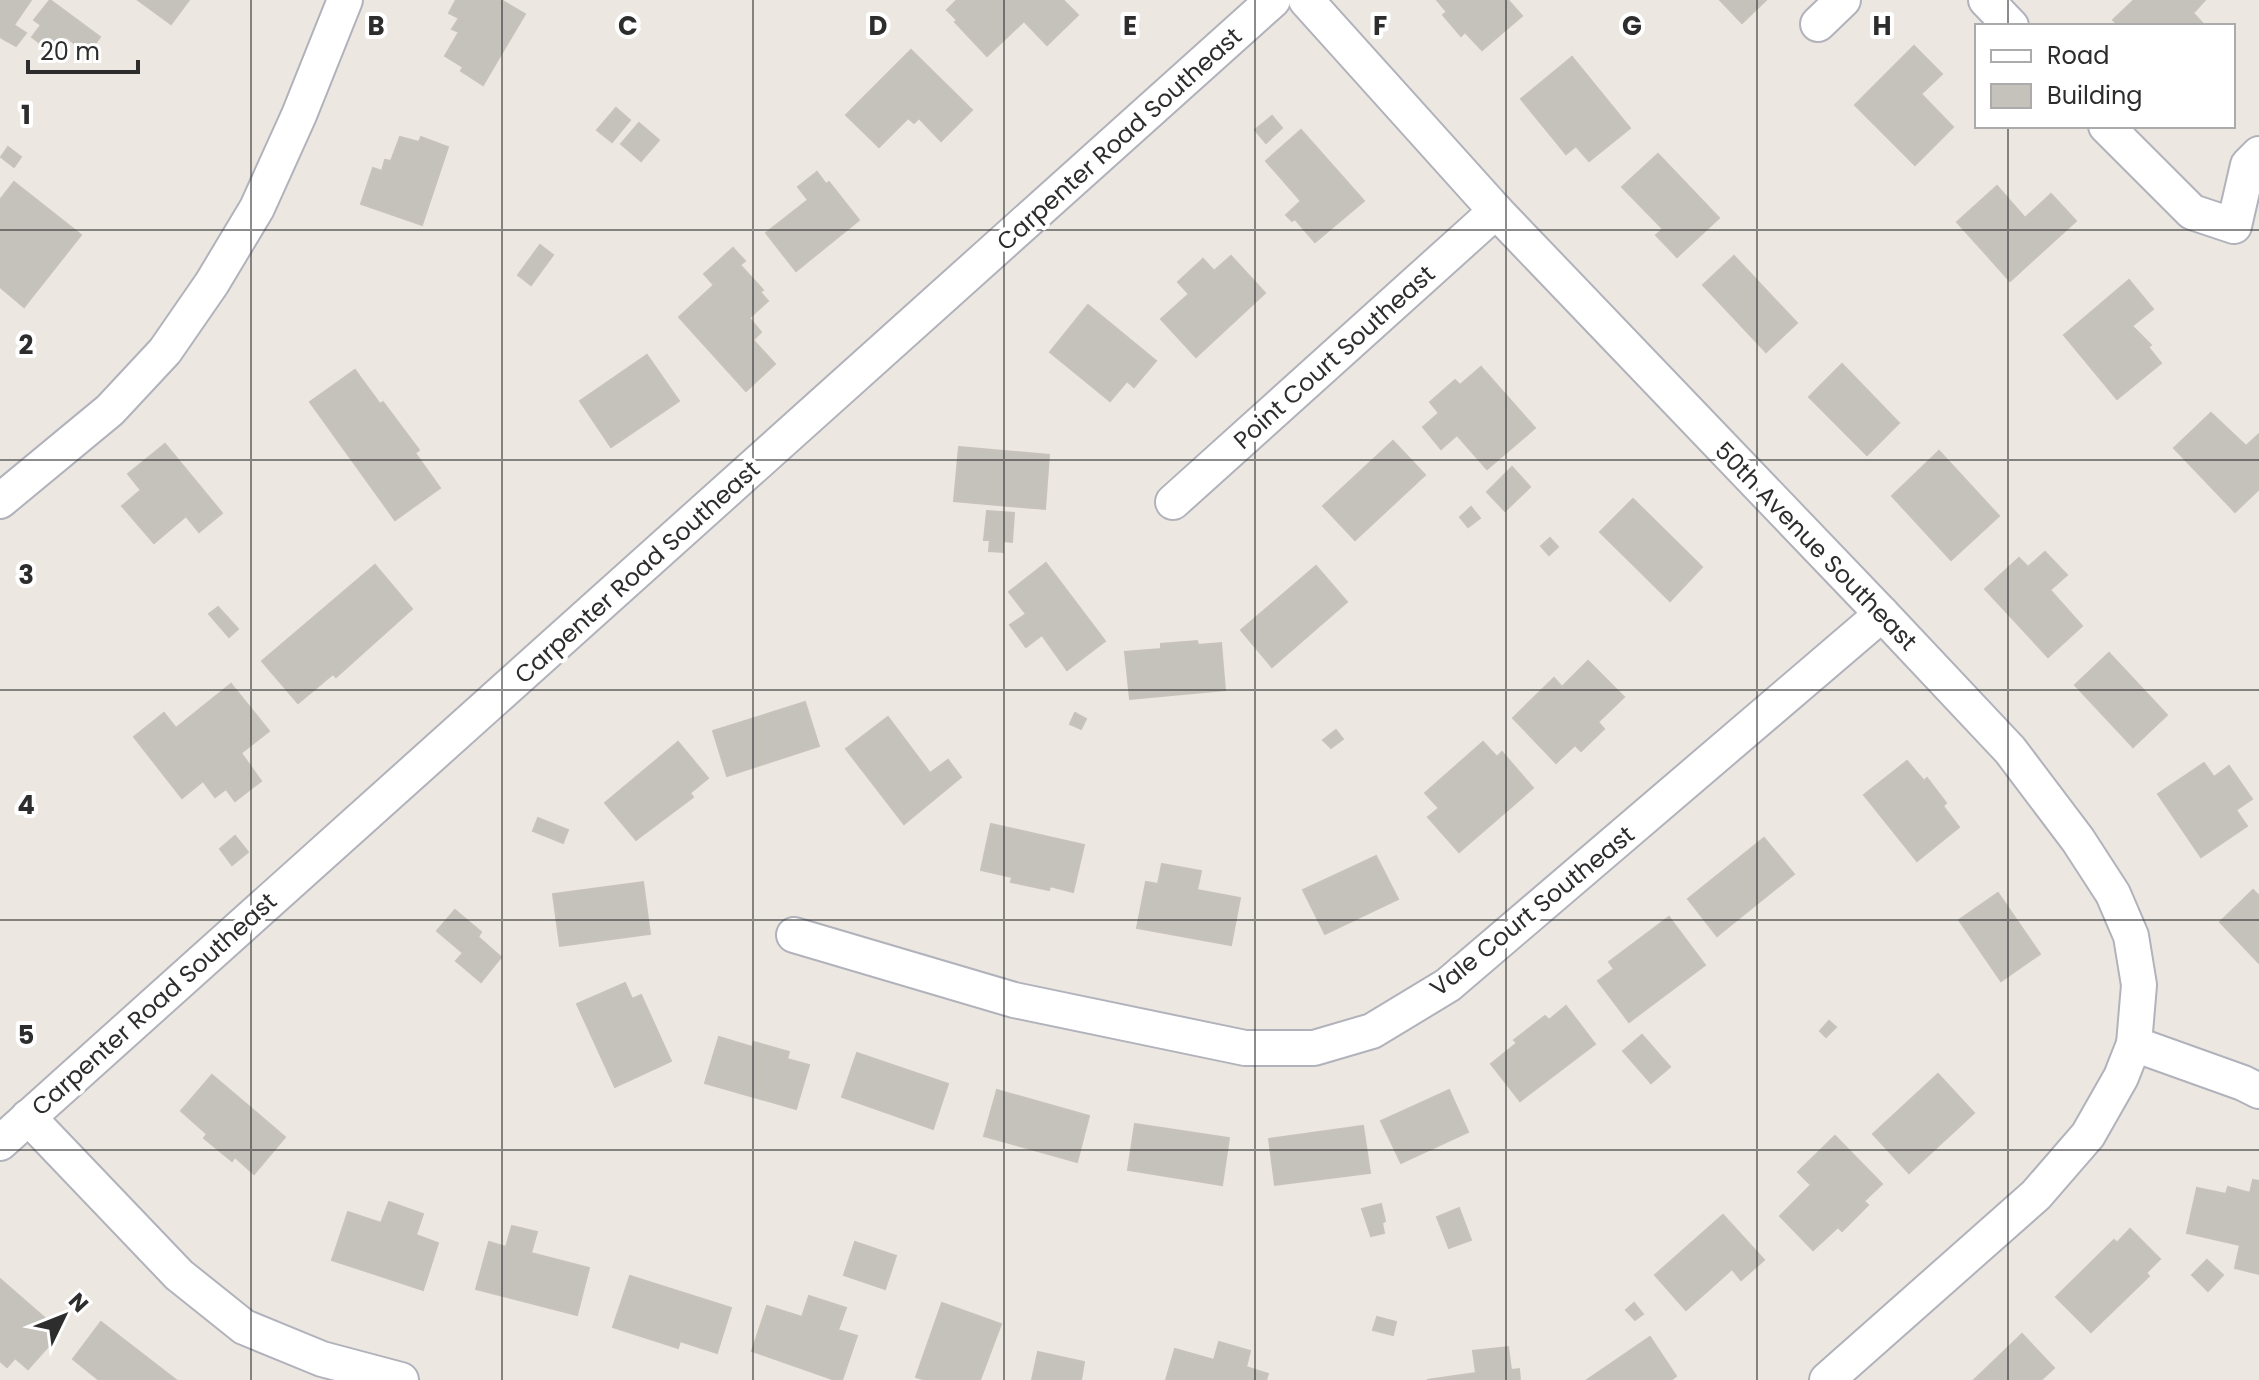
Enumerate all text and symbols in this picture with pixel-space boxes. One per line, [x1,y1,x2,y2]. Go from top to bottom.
text: B [367,8,385,44]
text: C [618,8,638,44]
text: D [869,8,888,44]
text: E [1123,8,1137,44]
text: F [1373,8,1387,44]
text: G [1622,8,1642,44]
text: H [1872,8,1892,44]
street label: Carpenter Road Southeast [989,20,1249,258]
scale bar [28,24,138,74]
legend [1975,24,2235,128]
text: 20 m [40,35,100,68]
text: Road [2047,39,2109,72]
text: Building [2047,79,2143,112]
text: 1 [21,97,31,133]
street label: Point Court Southeast [1226,258,1442,456]
text: 2 [19,327,34,363]
street label: 50th Avenue Southeast [1707,434,1925,658]
street label: Carpenter Road Southeast [507,453,767,691]
text: 3 [18,557,34,593]
text: 4 [17,787,35,823]
street label: Vale Court Southeast [1423,818,1641,1004]
street label: Carpenter Road Southeast [24,885,284,1123]
text: 5 [18,1017,34,1053]
north arrow [24,1276,104,1356]
text: N [61,1286,95,1319]

